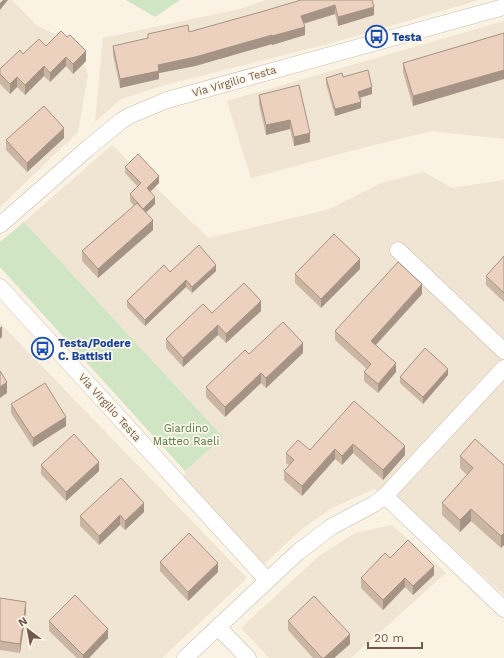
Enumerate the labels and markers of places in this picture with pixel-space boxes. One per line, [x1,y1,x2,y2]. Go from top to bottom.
bus stop icon: Testa [363,24,389,50]
place label: Testa [392,31,422,44]
bus stop icon: Testa/Podere C. Battisti [30,336,56,362]
place label: Testa/Podere C. Battisti [58,337,131,363]

